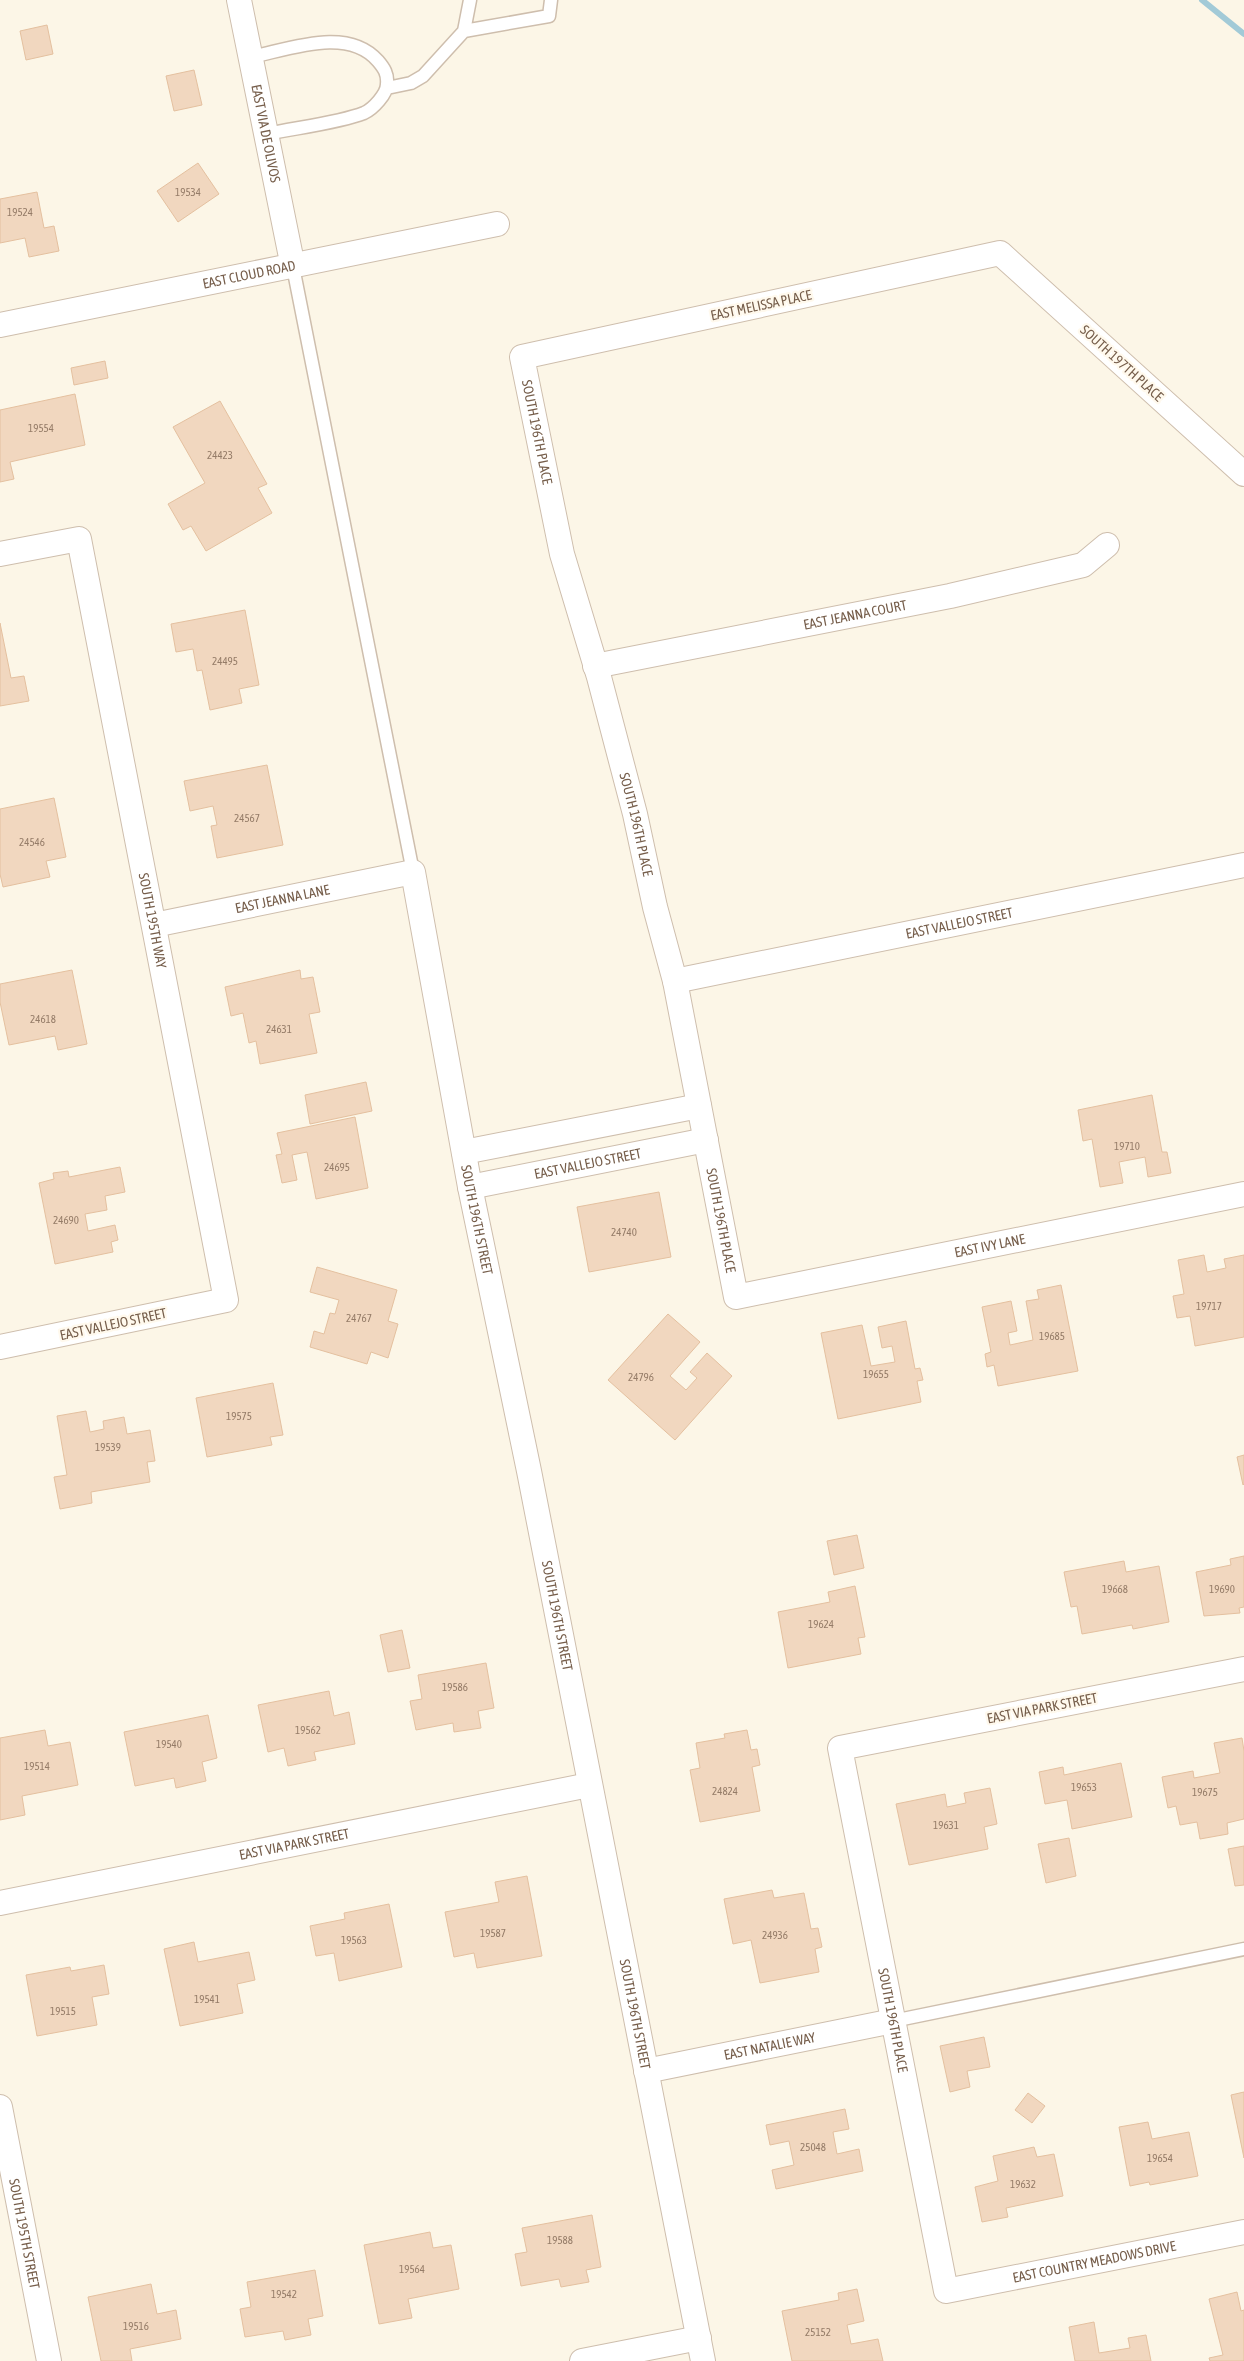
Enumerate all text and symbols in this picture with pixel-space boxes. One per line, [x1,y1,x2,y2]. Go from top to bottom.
street label: EAST VIA DE OLIVOS [248,83,284,184]
house number: 19534 [175,186,201,198]
house number: 19524 [7,206,33,218]
street label: EAST CLOUD ROAD [201,257,297,292]
street label: EAST MELISSA PLACE [709,286,813,324]
street label: SOUTH 197TH PLACE [1077,322,1167,404]
street label: SOUTH 196TH PLACE [519,379,556,486]
house number: 19554 [28,422,54,434]
house number: 24423 [207,449,233,461]
street label: EAST JEANNA COURT [802,597,908,633]
house number: 24495 [212,655,238,667]
street label: SOUTH 196TH PLACE [616,771,656,878]
house number: 24567 [234,812,260,824]
house number: 24546 [19,836,45,848]
street label: SOUTH 195TH WAY [136,871,170,970]
street label: EAST JEANNA LANE [234,881,331,916]
street label: EAST VALLEJO STREET [904,904,1014,942]
house number: 24618 [30,1013,56,1025]
house number: 24631 [266,1023,292,1035]
house number: 19710 [1114,1140,1140,1152]
street label: EAST VALLEJO STREET [533,1145,643,1182]
house number: 24695 [324,1161,350,1173]
street label: SOUTH 196TH STREET [458,1164,496,1276]
street label: SOUTH 196TH PLACE [703,1167,739,1274]
house number: 24690 [53,1214,79,1226]
house number: 24740 [611,1226,637,1238]
street label: EAST IVY LANE [953,1231,1027,1261]
house number: 19717 [1196,1300,1222,1312]
street label: EAST VALLEJO STREET [58,1305,168,1343]
house number: 24767 [346,1312,372,1324]
house number: 19685 [1039,1330,1065,1342]
house number: 19655 [863,1368,889,1380]
house number: 24796 [628,1371,654,1383]
house number: 19575 [226,1410,252,1422]
house number: 19539 [95,1441,121,1453]
street label: SOUTH 196TH STREET [539,1559,576,1672]
house number: 19668 [1102,1583,1128,1595]
house number: 19690 [1209,1583,1235,1595]
house number: 19624 [808,1618,834,1630]
house number: 19586 [442,1681,468,1693]
street label: EAST VIA PARK STREET [985,1689,1099,1727]
house number: 19562 [295,1724,321,1736]
house number: 19540 [156,1738,182,1750]
house number: 19514 [24,1760,50,1772]
house number: 19653 [1071,1781,1097,1793]
house number: 24824 [712,1785,738,1797]
house number: 19675 [1192,1786,1218,1798]
house number: 19631 [933,1819,959,1831]
street label: EAST VIA PARK STREET [238,1825,351,1863]
house number: 19587 [480,1927,506,1939]
house number: 24936 [762,1929,788,1941]
house number: 19563 [341,1934,367,1946]
street label: SOUTH 196TH STREET [617,1958,654,2071]
street label: SOUTH 196TH PLACE [875,1967,911,2074]
house number: 19541 [194,1993,220,2005]
house number: 19515 [50,2005,76,2017]
street label: EAST NATALIE WAY [722,2029,817,2063]
house number: 25048 [800,2141,826,2153]
house number: 19654 [1147,2152,1173,2164]
street label: SOUTH 195TH STREET [6,2177,43,2290]
house number: 19632 [1010,2178,1036,2190]
house number: 19588 [547,2234,573,2246]
street label: EAST COUNTRY MEADOWS DRIVE [1011,2238,1177,2286]
house number: 19564 [399,2263,425,2275]
house number: 19542 [271,2288,297,2300]
house number: 19516 [123,2320,149,2332]
house number: 25152 [805,2326,831,2338]

